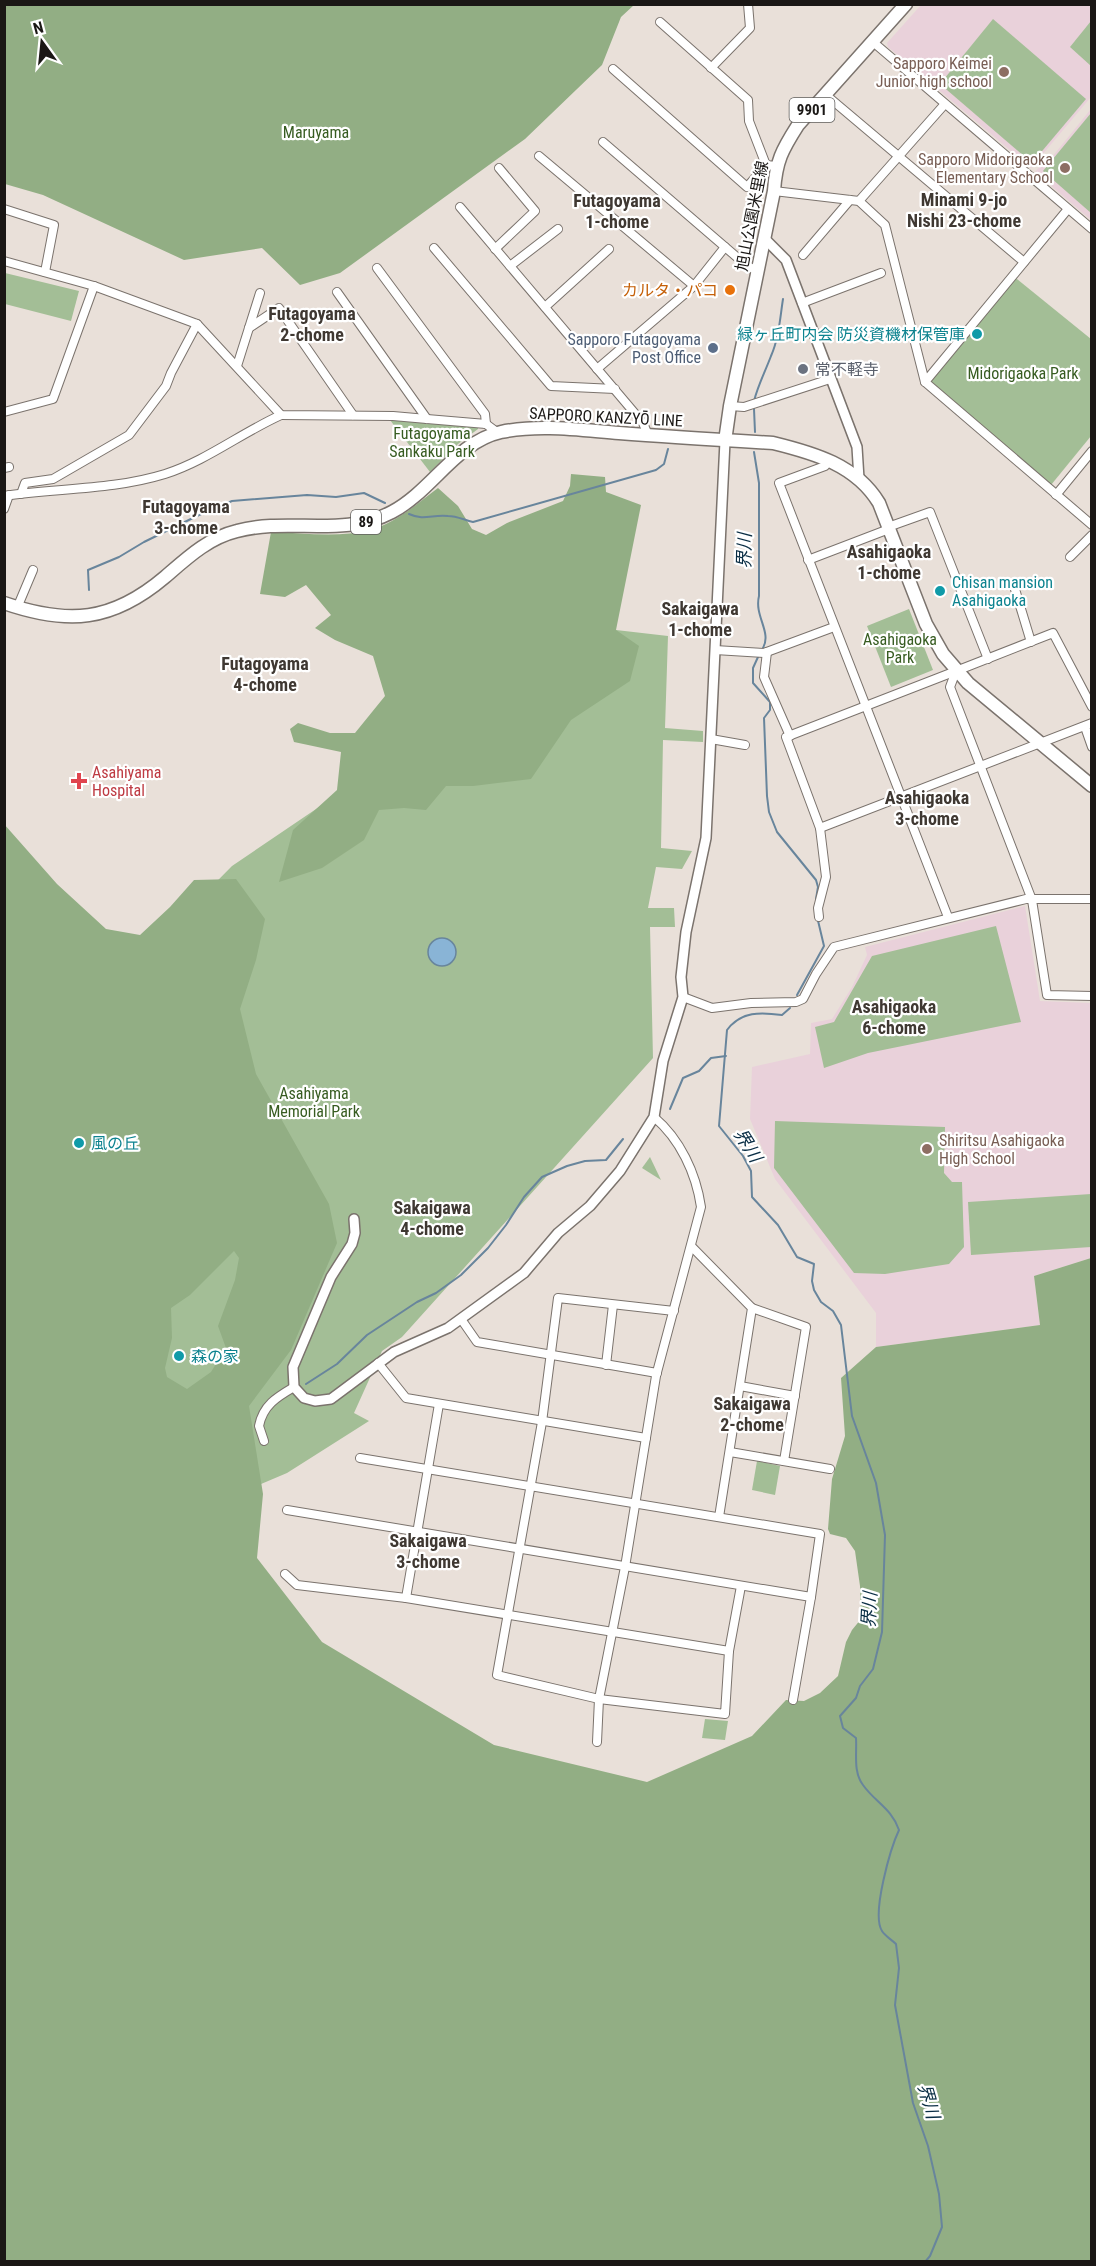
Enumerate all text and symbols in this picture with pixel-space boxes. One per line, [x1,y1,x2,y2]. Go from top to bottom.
north arrow [12,12,72,72]
text: N [31,18,45,38]
place label: Sapporo Keimei Junior high school [876,54,992,91]
marker: Sapporo Keimei Junior high school [997,65,1011,79]
road number: 9901 [790,98,834,122]
park label: Maruyama [283,123,349,142]
place label: Sapporo Midorigaoka Elementary School [918,150,1053,187]
street label: 旭山公園米里線 [732,159,772,273]
marker: Sapporo Midorigaoka Elementary School [1058,161,1072,175]
district label: Minami 9-jo Nishi 23-chome [907,189,1021,231]
district label: Futagoyama 1-chome [573,190,661,232]
place label: カルタ・パコ [622,281,718,300]
marker: カルタ・パコ [723,283,737,297]
district label: Futagoyama 2-chome [268,303,356,345]
place label: 緑ヶ丘町内会 防災資機材保管庫 [737,325,965,344]
marker: 緑ヶ丘町内会 防災資機材保管庫 [970,327,984,341]
place label: Sapporo Futagoyama Post Office [567,330,701,367]
marker: Sapporo Futagoyama Post Office [706,341,720,355]
place label: 常不軽寺 [815,360,879,379]
marker: 常不軽寺 [796,362,810,376]
park label: Midorigaoka Park [968,364,1079,383]
street label: SAPPORO KANZYŌ LINE [529,403,683,431]
park label: Futagoyama Sankaku Park [389,424,476,461]
district label: Futagoyama 3-chome [142,496,230,538]
road number: 89 [351,510,381,534]
water label: 界川 [733,531,755,569]
district label: Asahigaoka 1-chome [847,541,931,583]
place label: Chisan mansion Asahigaoka [952,573,1053,610]
marker: Chisan mansion Asahigaoka [933,584,947,598]
district label: Sakaigawa 1-chome [661,598,739,640]
park label: Asahigaoka Park [863,630,937,667]
district label: Futagoyama 4-chome [221,653,309,695]
place label: Asahiyama Hospital [92,763,162,800]
marker: Asahiyama Hospital [70,772,88,790]
district label: Asahigaoka 3-chome [885,787,969,829]
district label: Asahigaoka 6-chome [852,996,936,1038]
park label: Asahiyama Memorial Park [268,1084,361,1121]
water label: 界川 [730,1124,768,1168]
place label: Shiritsu Asahigaoka High School [939,1131,1065,1168]
place label: 風の丘 [91,1134,139,1153]
marker: 風の丘 [72,1136,86,1150]
marker: Shiritsu Asahigaoka High School [920,1142,934,1156]
district label: Sakaigawa 4-chome [393,1197,471,1239]
place label: 森の家 [191,1347,239,1366]
marker: 森の家 [172,1349,186,1363]
district label: Sakaigawa 2-chome [713,1393,791,1435]
district label: Sakaigawa 3-chome [389,1530,467,1572]
water label: 界川 [858,1589,881,1629]
water label: 界川 [914,2081,945,2123]

